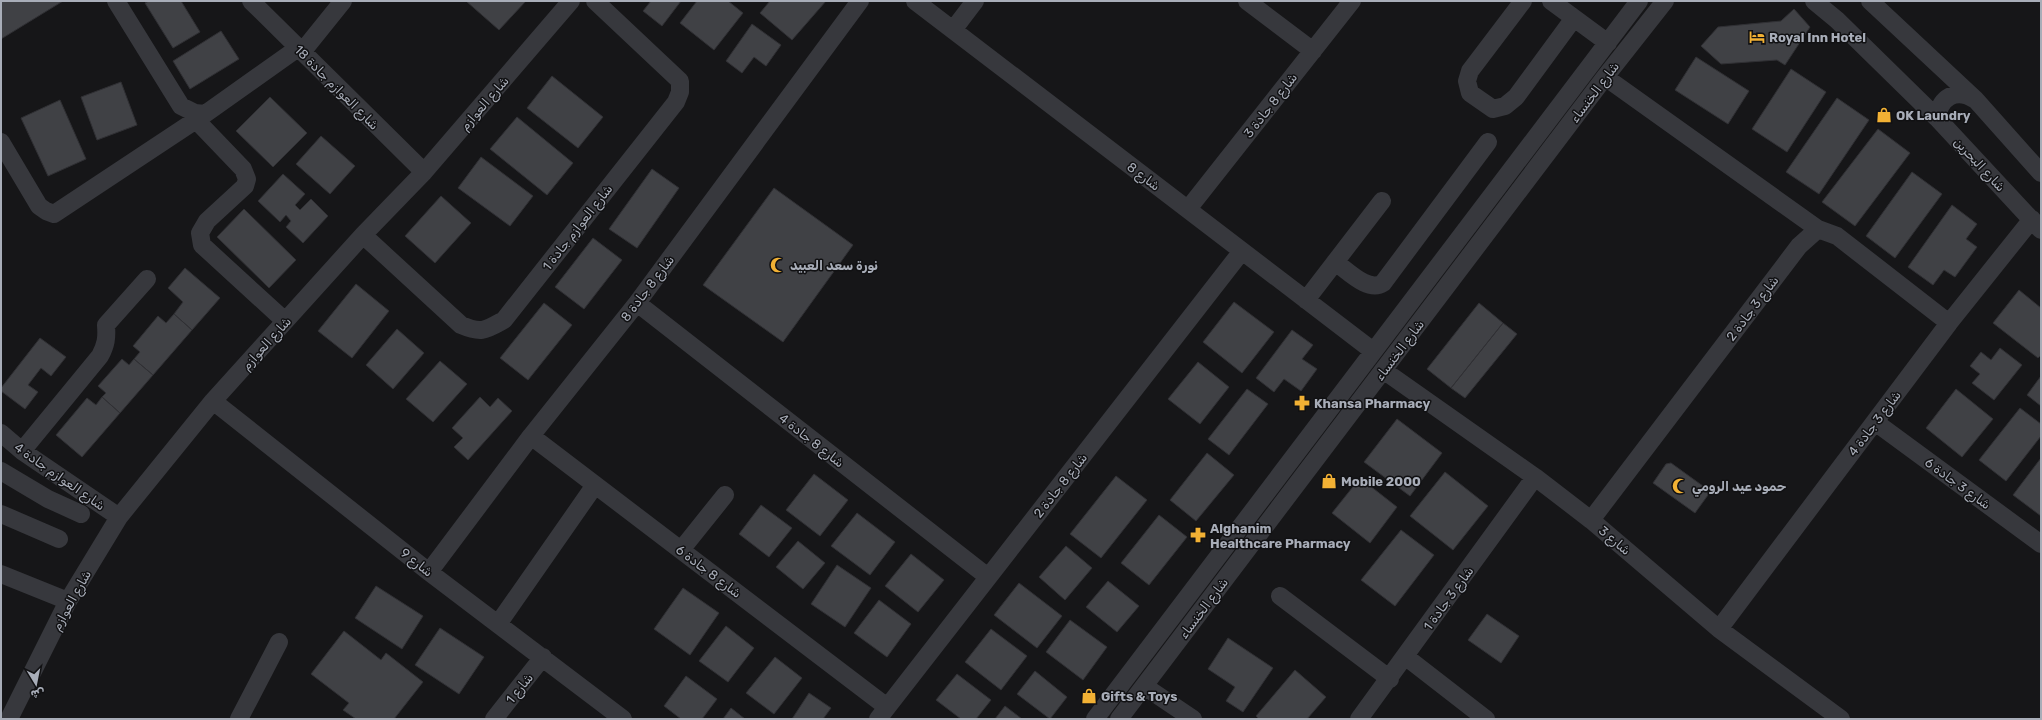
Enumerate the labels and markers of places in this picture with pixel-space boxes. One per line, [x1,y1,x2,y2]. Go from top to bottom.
hotel icon: Royal Inn Hotel [1748,28,1766,46]
place label: Royal Inn Hotel [1769,30,1866,45]
shop icon: OK Laundry [1875,106,1893,124]
place label: OK Laundry [1896,108,1971,123]
mosque icon: نورة سعد العبيد [769,256,787,274]
place label: نورة سعد العبيد [790,258,878,274]
pharmacy icon: Khansa Pharmacy [1293,394,1311,412]
place label: Khansa Pharmacy [1314,396,1431,411]
shop icon: Mobile 2000 [1320,472,1338,490]
place label: Mobile 2000 [1341,474,1421,489]
mosque icon: حمود عيد الرومي [1671,477,1689,495]
place label: حمود عيد الرومي [1692,479,1786,497]
place label: Alghanim Healthcare Pharmacy [1210,521,1351,551]
pharmacy icon: Alghanim Healthcare Pharmacy [1189,526,1207,544]
shop icon: Gifts & Toys [1080,687,1098,705]
place label: Gifts & Toys [1101,689,1177,704]

